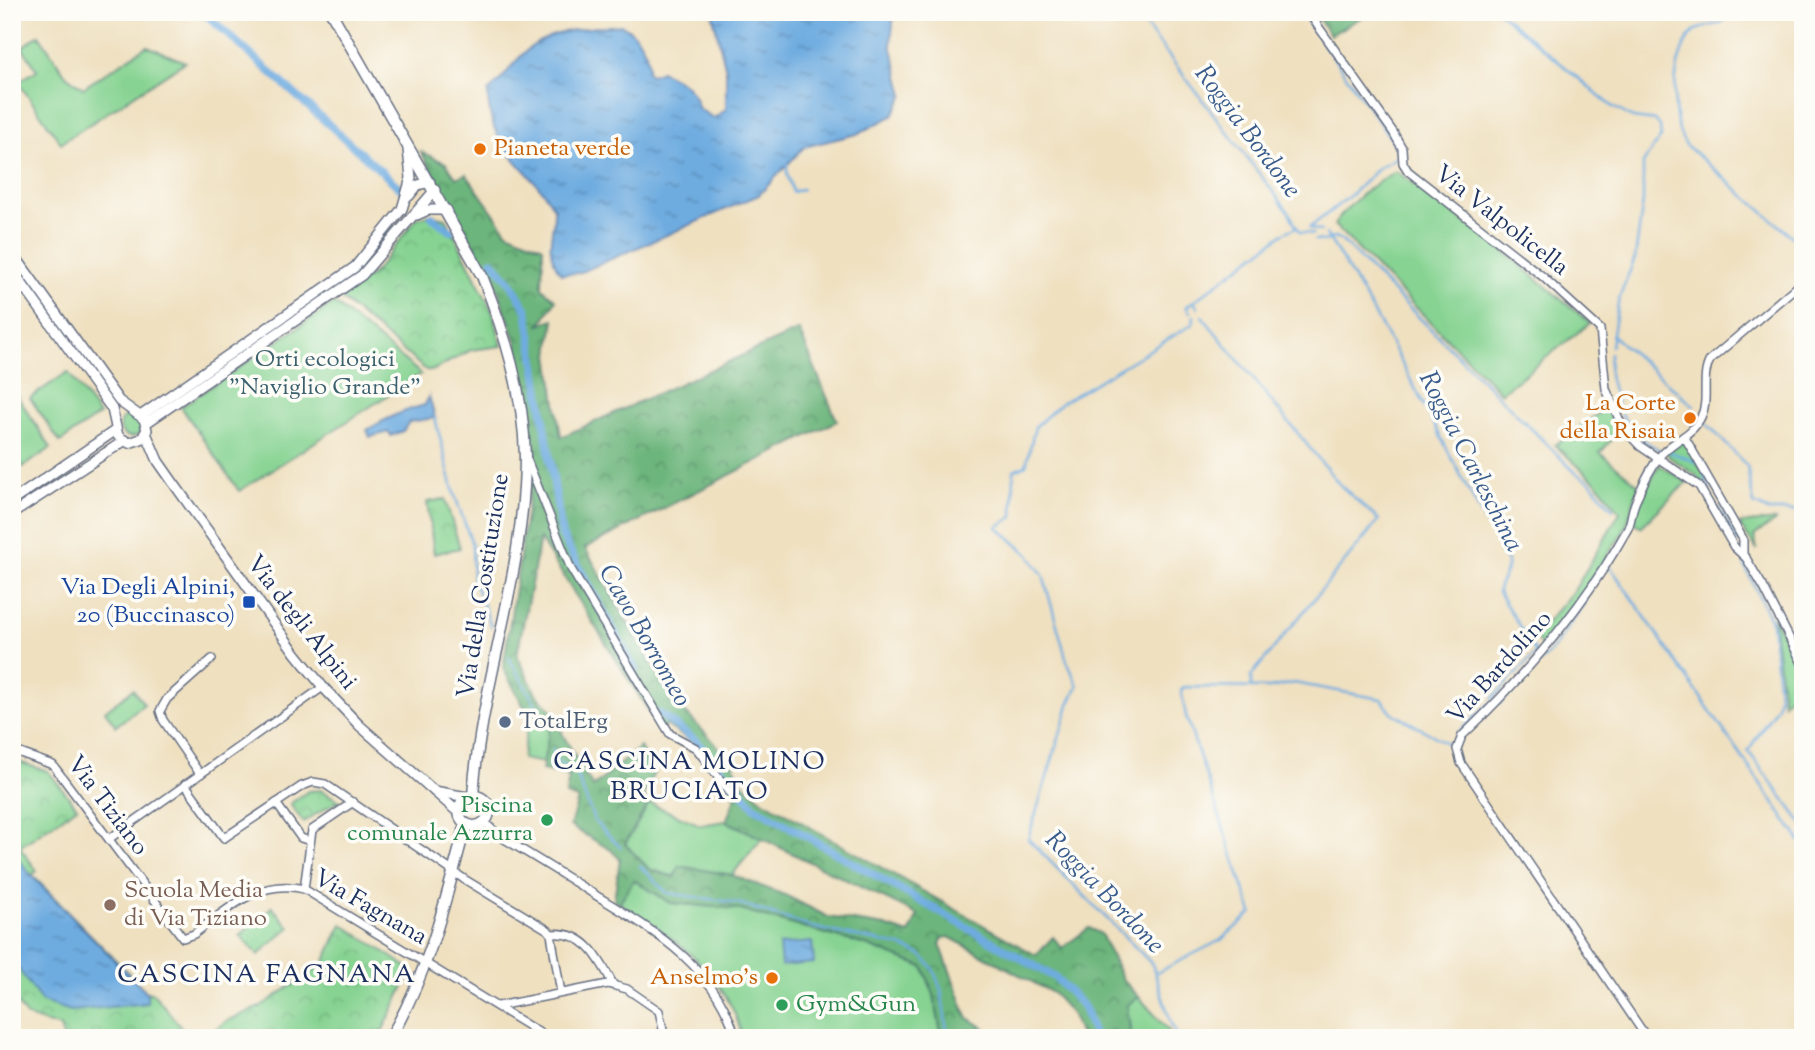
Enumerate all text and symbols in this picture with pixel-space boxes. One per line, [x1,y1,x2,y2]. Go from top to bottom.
water label: Roggia Bordone [1185,58,1309,206]
place label: Pianeta verde [494,132,631,166]
marker: Pianeta verde [472,141,488,157]
street label: Via Valpolicella [1427,158,1575,284]
park label: Orti ecologici "Naviglio Grande" [229,343,421,405]
water label: Roggia Carleschina [1408,365,1532,559]
place label: La Corte della Risaia [1560,387,1676,449]
marker: La Corte della Risaia [1682,410,1698,426]
street label: Via della Costituzione [449,471,519,701]
street label: Via degli Alpini [237,548,365,698]
water label: Cavo Borromeo [588,558,700,714]
place label: Via Degli Alpini, 20 (Buccinasco) [60,571,235,633]
marker: Via Degli Alpini, 20 (Buccinasco) [241,594,257,610]
street label: Via Bardolino [1440,604,1560,732]
place label: TotalErg [519,705,608,739]
marker: TotalErg [497,714,513,730]
district label: CASCINA MOLINO BRUCIATO [553,744,827,811]
street label: Via Tiziano [58,749,156,863]
place label: Piscina comunale Azzurra [347,789,533,851]
marker: Piscina comunale Azzurra [539,812,555,828]
water label: Roggia Bordone [1036,823,1172,963]
street label: Via Fagnana [307,862,433,954]
place label: Scuola Media di Via Tiziano [124,874,267,936]
marker: Scuola Media di Via Tiziano [102,897,118,913]
district label: CASCINA FAGNANA [117,957,417,994]
place label: Anselmo's [650,961,758,995]
marker: Anselmo's [764,970,780,986]
place label: Gym&Gun [796,988,916,1022]
marker: Gym&Gun [774,997,790,1013]

